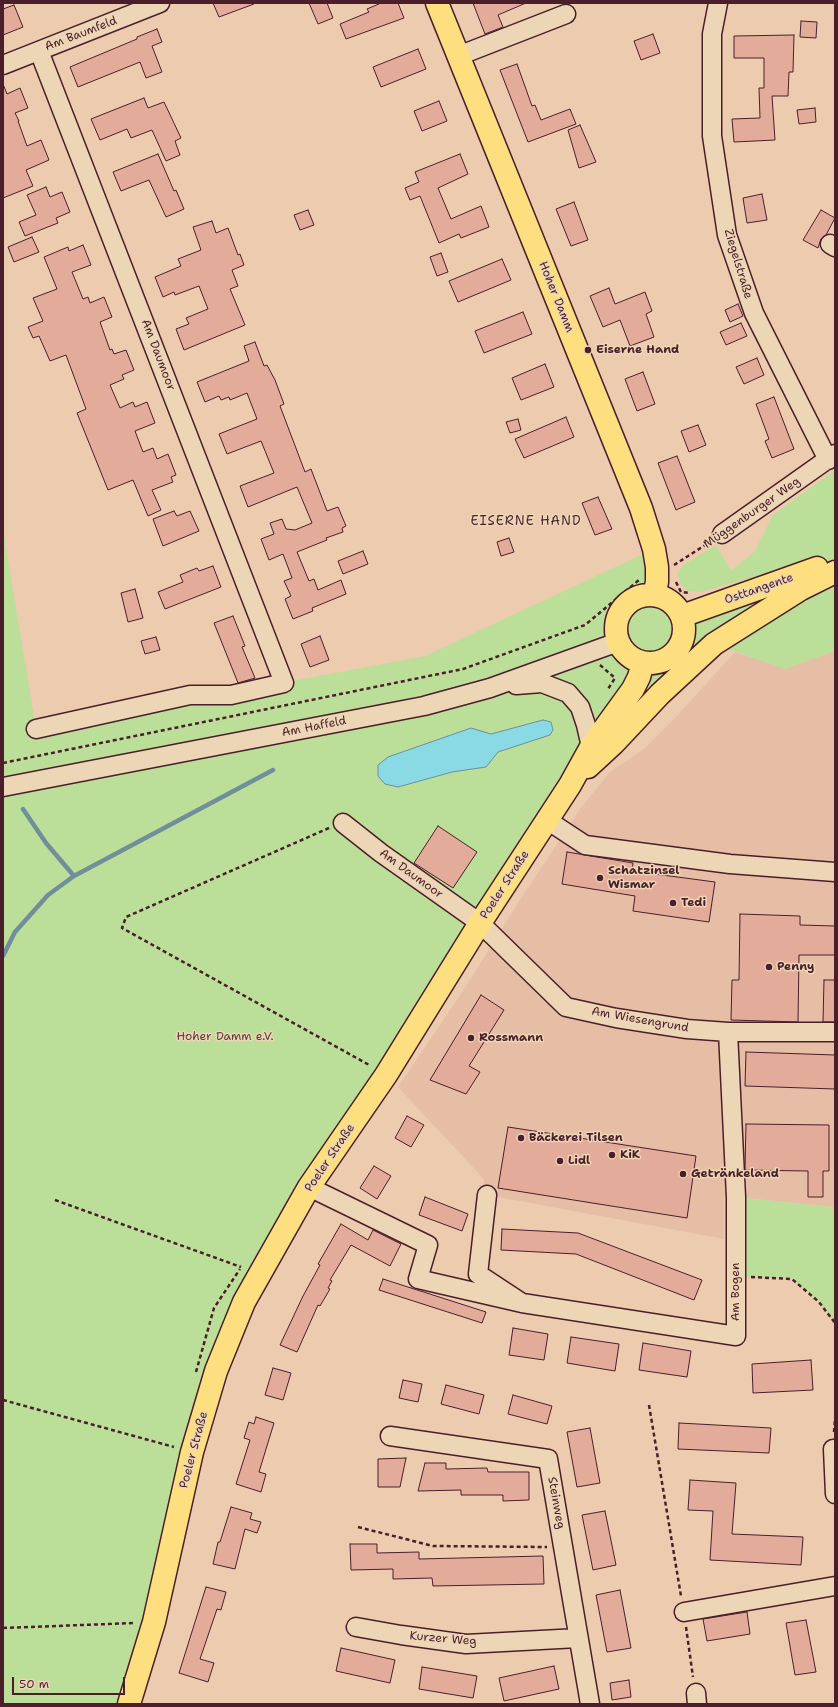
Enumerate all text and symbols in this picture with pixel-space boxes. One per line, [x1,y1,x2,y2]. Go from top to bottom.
street label: Am Baumfeld [43,14,119,54]
street label: Ziegelstraße [721,227,755,301]
street label: Hoher Damm [535,259,577,335]
street label: Am Daumoor [138,317,178,393]
place label: Eiserne Hand [596,343,679,357]
marker: Eiserne Hand [583,345,593,355]
street label: Müggenburger Weg [701,474,803,552]
district label: EISERNE HAND [470,514,582,530]
street label: Osttangente [723,571,795,607]
street label: Am Haffeld [281,714,347,740]
street label: Am Daumoor [376,846,446,902]
street label: Poeler Straße [477,848,533,922]
place label: Schatzinsel Wismar [608,864,679,892]
marker: Schatzinsel Wismar [595,873,605,883]
place label: Tedi [681,896,706,910]
marker: Tedi [668,898,678,908]
place label: Penny [777,960,814,974]
marker: Penny [764,962,774,972]
street label: Am Wiesengrund [590,1004,690,1036]
park label: Hoher Damm e.V. [176,1030,274,1044]
place label: Rossmann [479,1031,543,1045]
marker: Rossmann [466,1033,476,1043]
street label: Poeler Straße [302,1121,358,1195]
place label: Bäckerei Tilsen [529,1131,623,1145]
marker: Bäckerei Tilsen [516,1133,526,1143]
place label: KiK [620,1148,640,1162]
marker: KiK [607,1150,617,1160]
place label: Lidl [568,1154,590,1168]
marker: Lidl [555,1156,565,1166]
place label: Getränkeland [691,1167,779,1181]
marker: Getränkeland [678,1169,688,1179]
street label: Am Bogen [729,1263,743,1321]
street label: Poeler Straße [177,1410,211,1490]
street label: Steinweg [544,1476,568,1530]
street label: Kurzer Weg [409,1629,477,1649]
scale bar [14,1669,127,1695]
text: 50 m [19,1676,49,1692]

